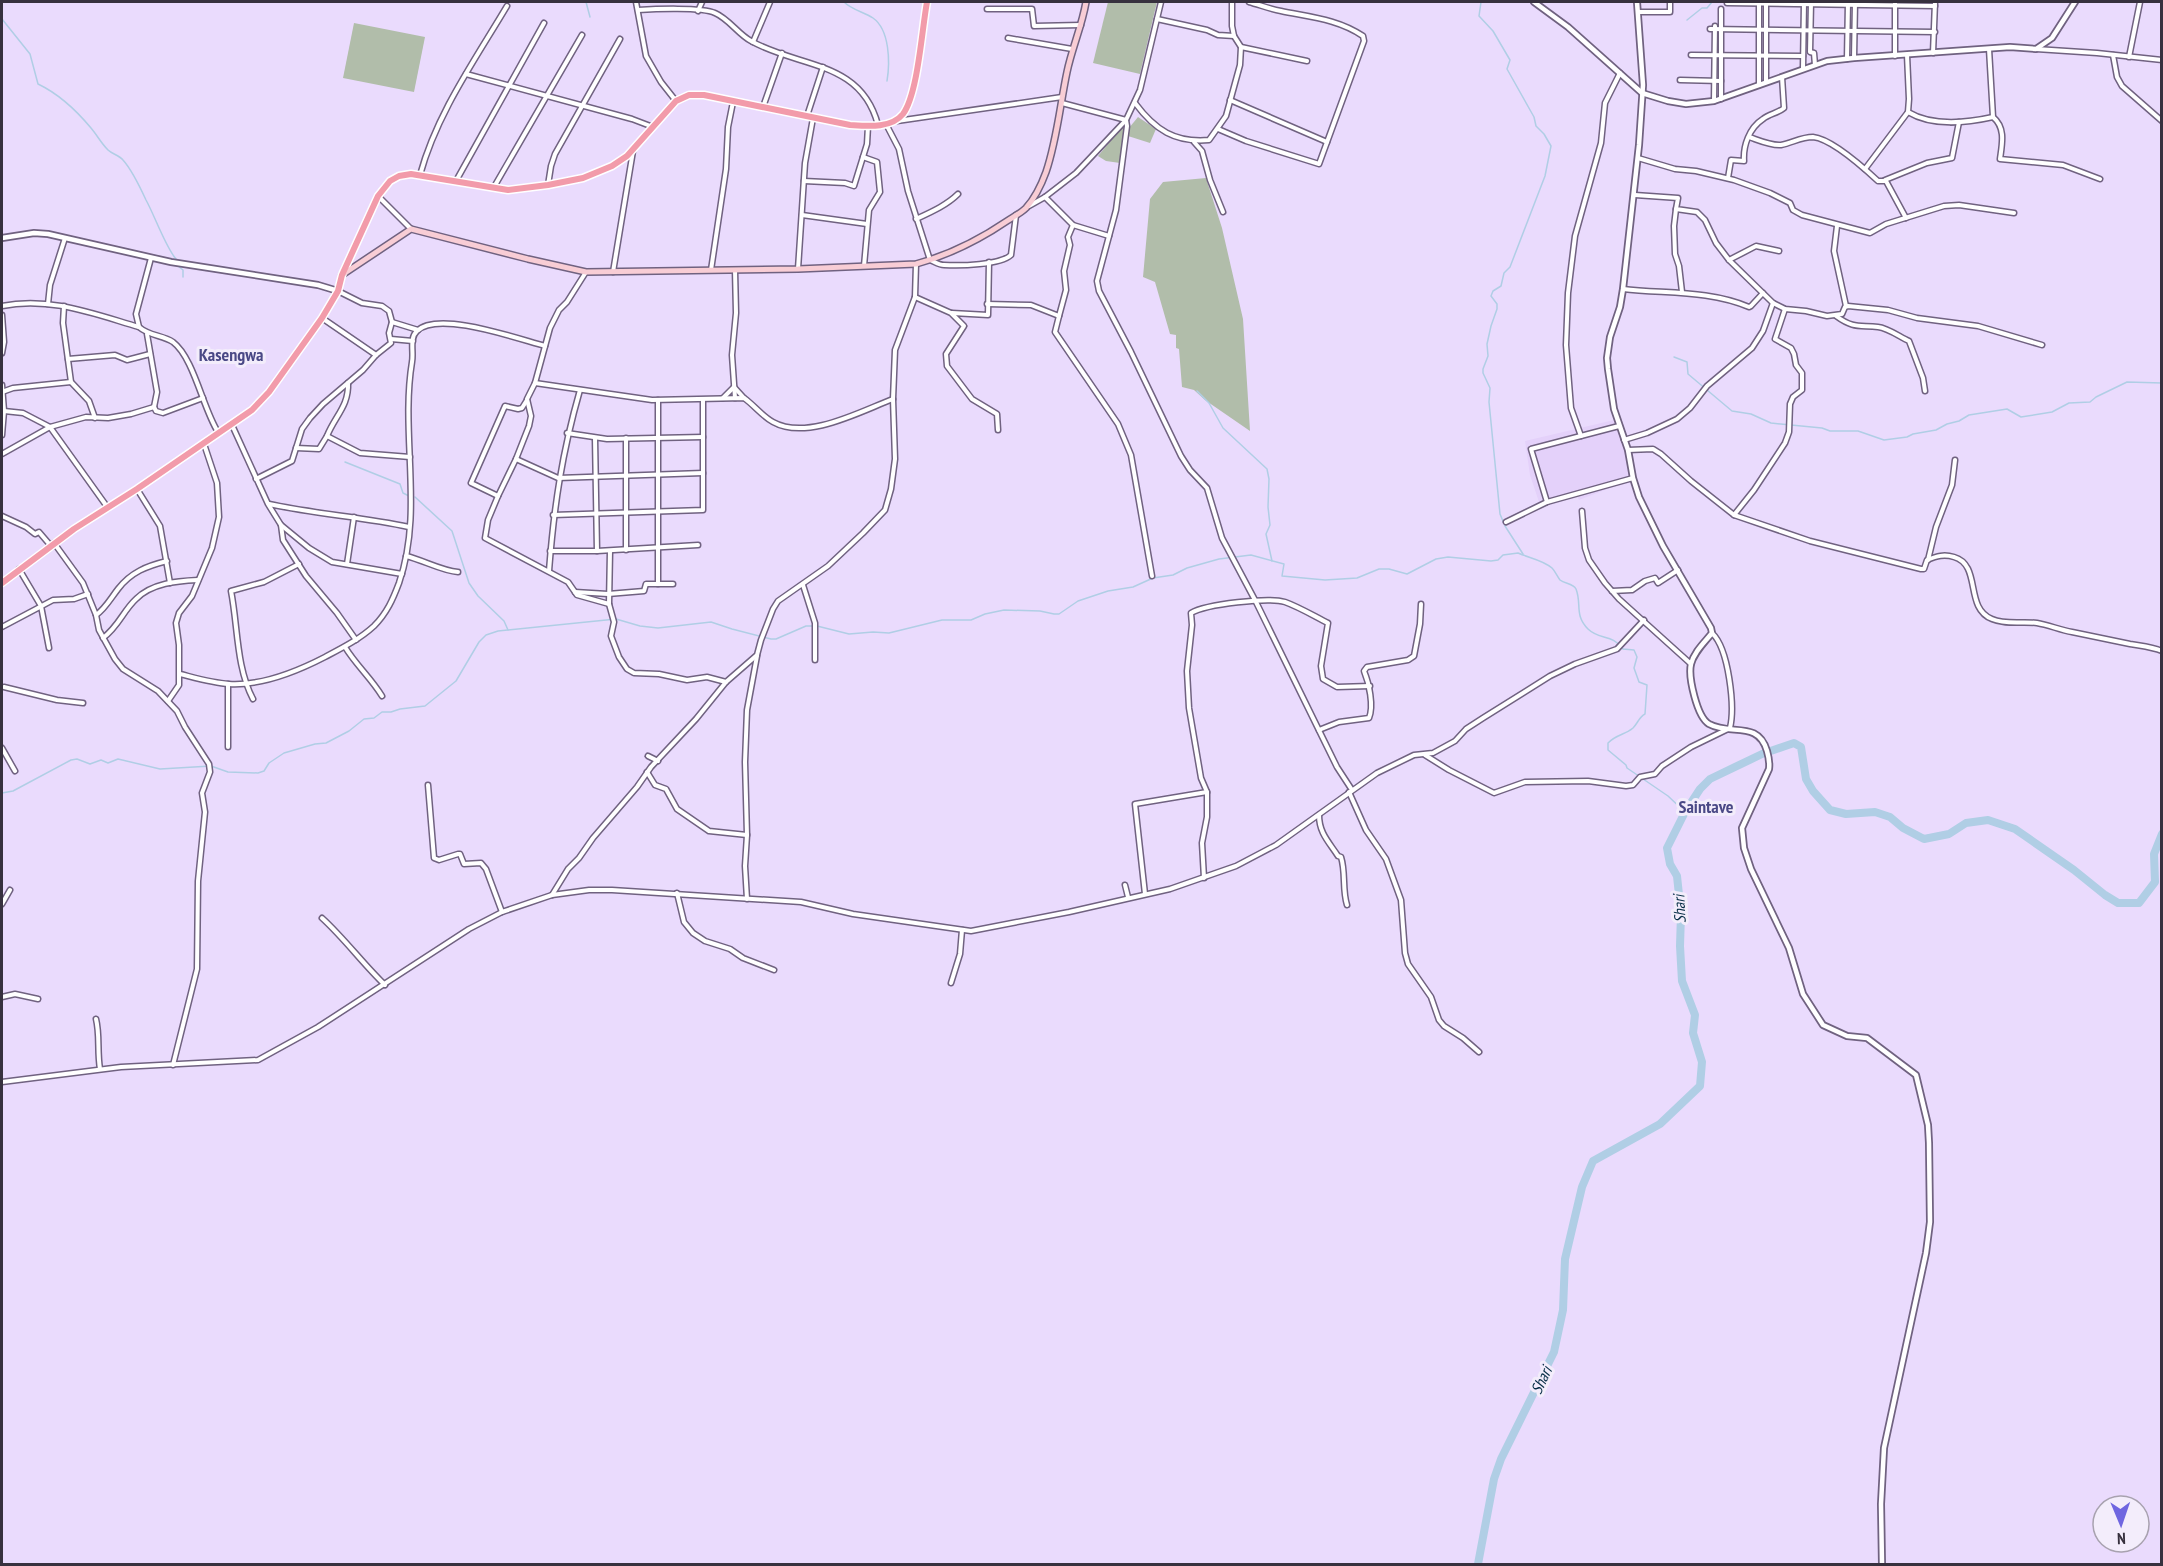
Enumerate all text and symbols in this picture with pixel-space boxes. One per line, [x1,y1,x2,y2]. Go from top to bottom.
district label: Kasengwa [199,343,263,366]
district label: Saintave [1679,795,1734,818]
water label: Shari [1668,892,1690,924]
water label: Shari [1526,1361,1557,1397]
north arrow [2091,1494,2151,1554]
text: N [2117,1529,2126,1549]

